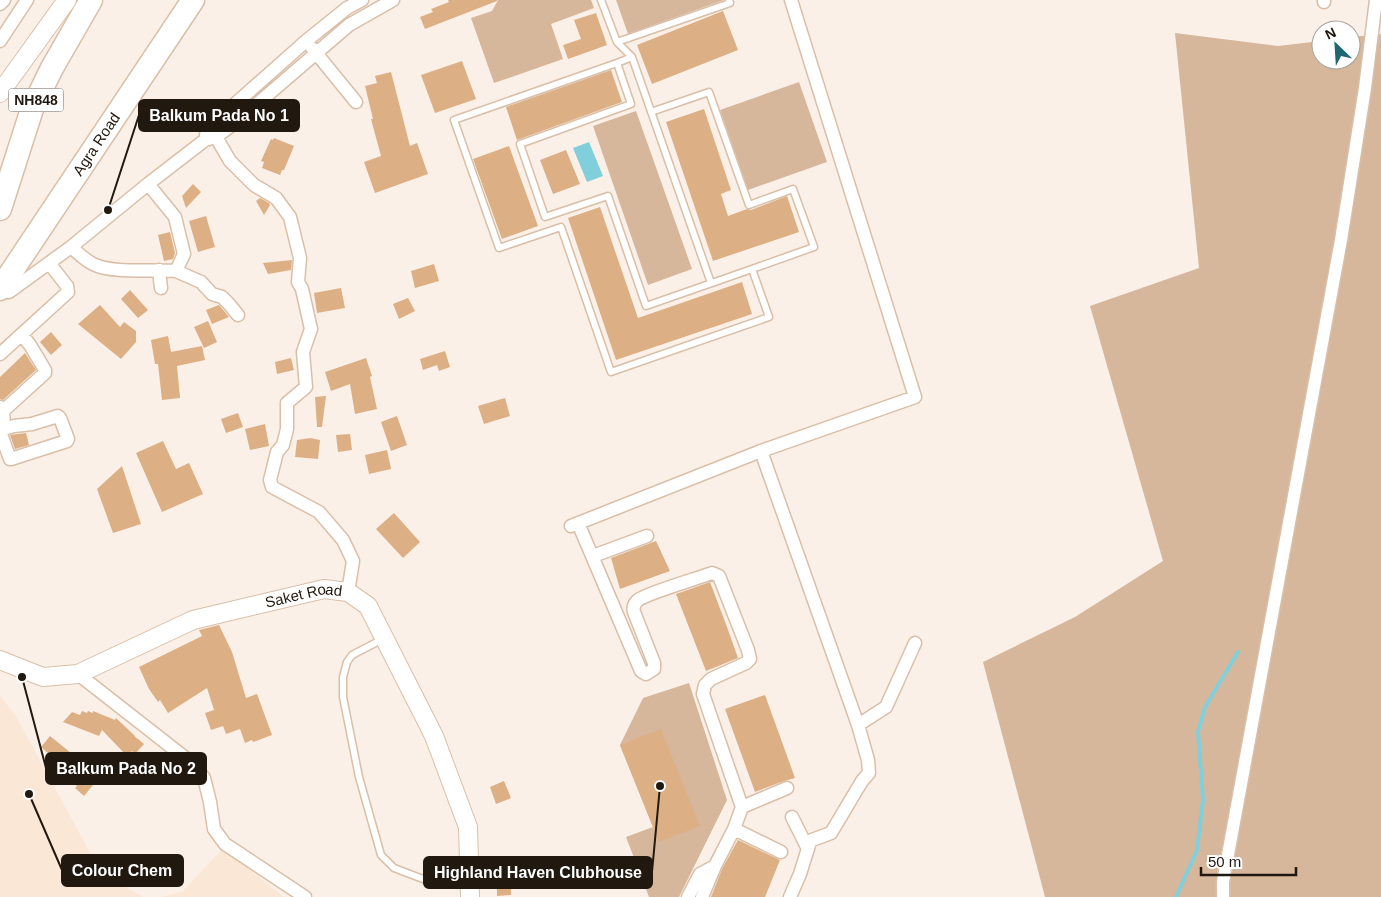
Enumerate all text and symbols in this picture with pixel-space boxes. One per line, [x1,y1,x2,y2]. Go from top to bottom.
north arrow [1311,20,1361,70]
text: N [1323,24,1338,43]
road number: NH848 [8,88,64,112]
callout: Balkum Pada No 1 [139,100,299,131]
text: Balkum Pada No 1 [149,107,289,124]
street label: Agra Road [69,109,123,179]
street label: Saket Road [263,580,343,611]
callout: Balkum Pada No 2 [46,753,206,784]
text: Balkum Pada No 2 [56,760,196,777]
scale bar [1201,844,1296,876]
text: 50 m [1208,853,1241,870]
callout: Colour Chem [62,855,183,886]
callout: Highland Haven Clubhouse [424,857,652,888]
text: Colour Chem [72,862,172,879]
text: Highland Haven Clubhouse [434,864,642,881]

